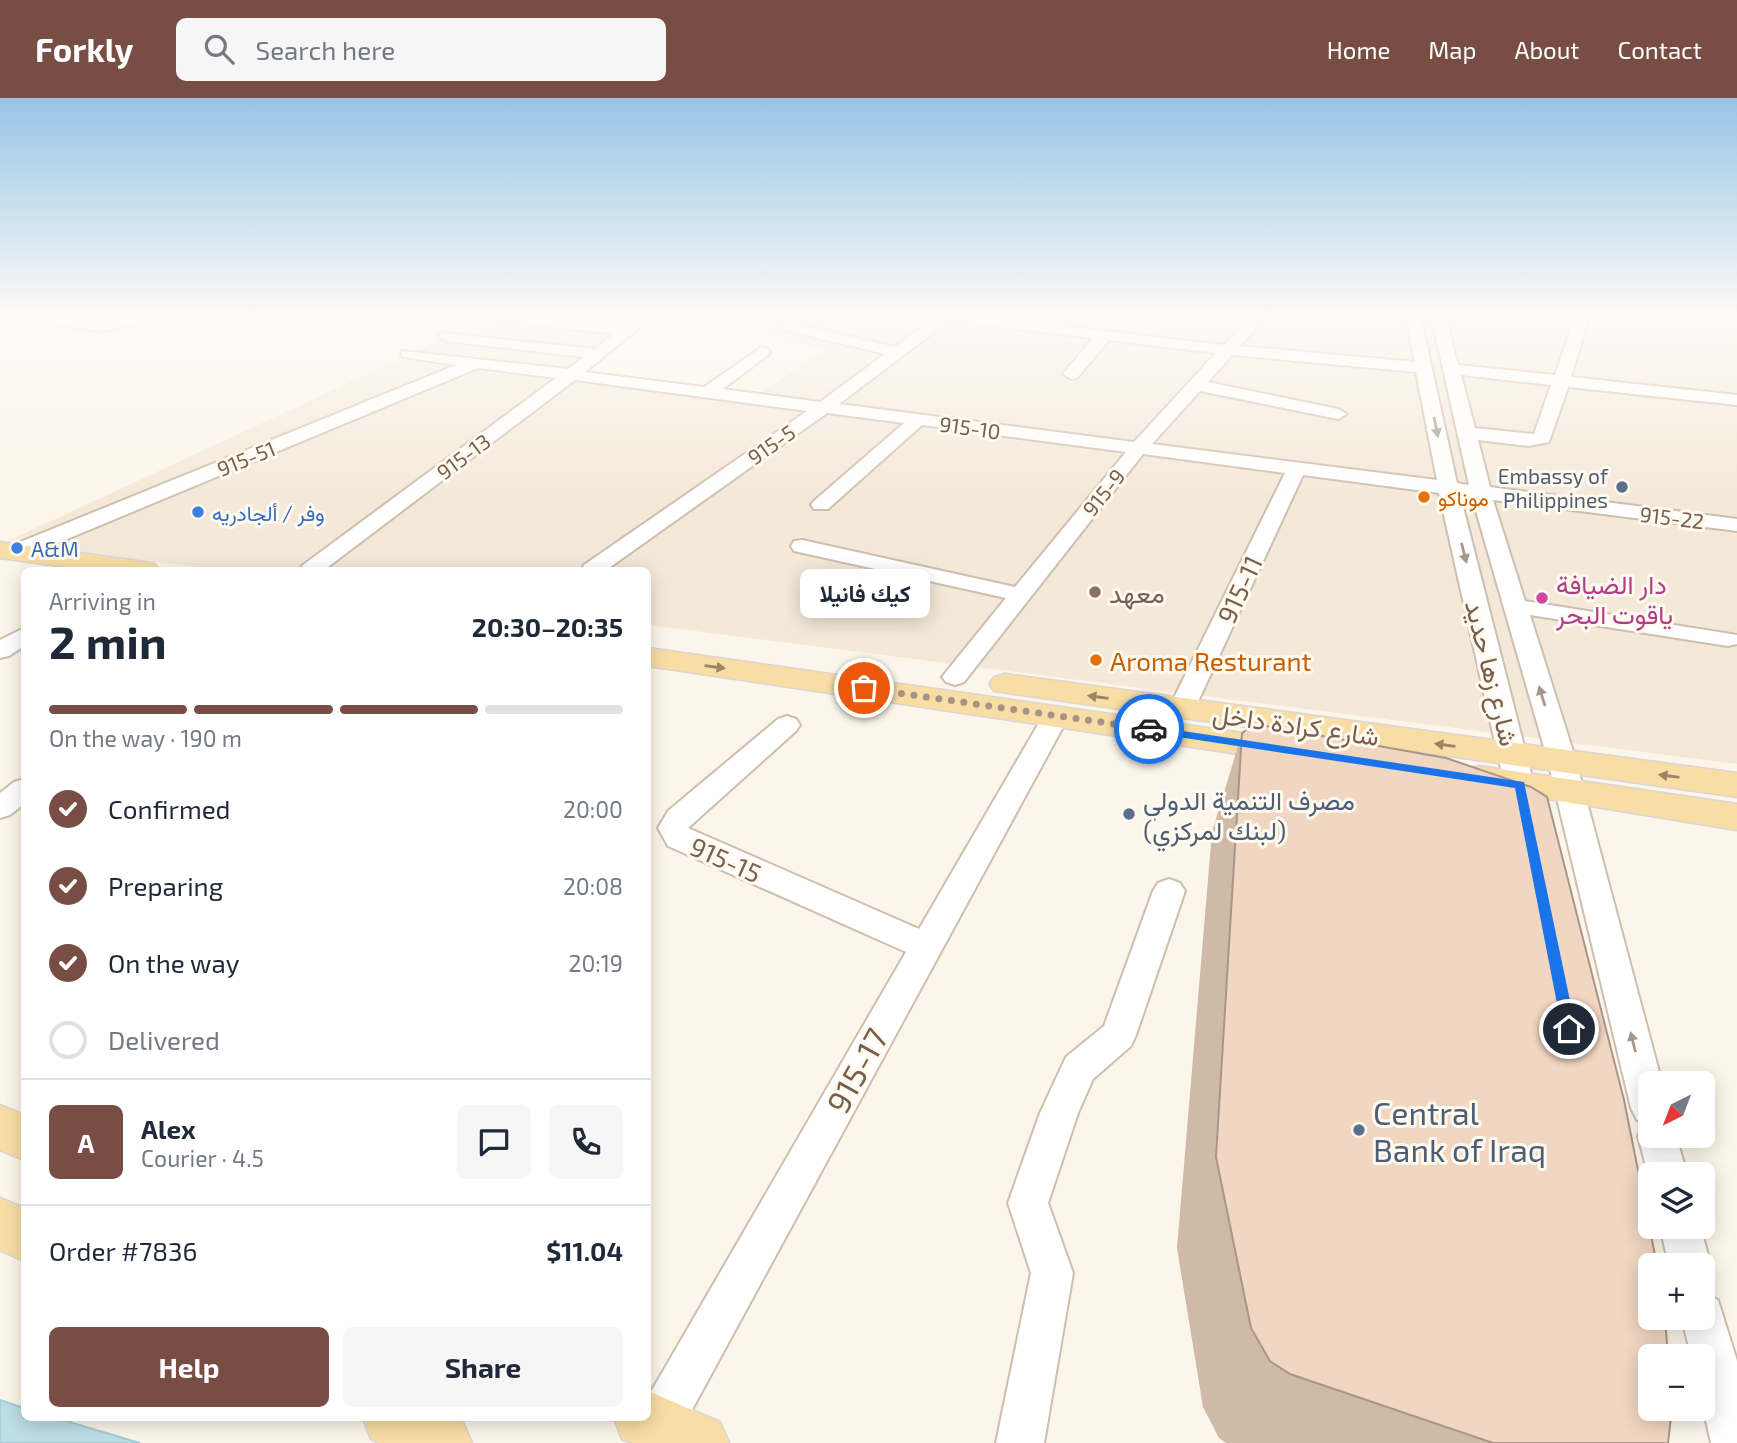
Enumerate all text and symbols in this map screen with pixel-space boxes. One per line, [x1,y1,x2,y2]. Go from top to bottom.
search box [176,18,666,81]
text: Forkly [35,29,134,69]
icon: search [200,30,238,68]
text: Search here [256,34,395,65]
text: Home [1327,35,1390,64]
text: Map [1428,35,1476,64]
text: About [1514,35,1580,64]
text: Contact [1618,35,1702,64]
street label: 915-10 [938,410,1002,444]
one-way arrow [1430,416,1441,438]
street label: 915-5 [742,419,800,469]
street label: 915-13 [431,428,495,484]
street label: 915-51 [213,435,279,481]
place label: Embassy of Philippines [1498,463,1609,512]
street label: 915-9 [1077,464,1129,520]
marker: Embassy of Philippines [1614,479,1630,495]
place label: موناكو [1438,485,1489,512]
marker: موناكو [1416,489,1432,505]
place label: وفر / ألجادريه [212,500,325,527]
street label: 915-22 [1638,501,1706,533]
marker: وفر / ألجادريه [190,504,206,520]
place label: A&M [31,536,79,561]
marker: A&M [9,540,25,556]
one-way arrow [1459,542,1470,564]
street label: 915-11 [1210,550,1268,628]
place label: دار الضيافة ياقوت البحر [1555,568,1673,631]
callout: كيك فانيلا [799,569,929,618]
place label: معهد [1109,577,1165,610]
text: كيك فانيلا [819,579,911,607]
marker: معهد [1087,584,1103,600]
text: Arriving in [49,587,156,615]
marker: دار الضيافة ياقوت البحر [1534,590,1550,606]
street label: شارع زها حديد [1456,597,1526,750]
text: 20:30–20:35 [472,611,623,642]
text: 2 min [49,613,167,668]
place label: Aroma Resturant [1110,645,1312,676]
marker: Aroma Resturant [1088,652,1104,668]
pin [834,658,894,718]
one-way arrow [704,662,726,673]
icon: bag [845,669,883,707]
one-way arrow [1537,685,1547,706]
one-way arrow [1087,691,1109,702]
courier [1114,694,1184,764]
street label: شارع كرادة داخل [1210,697,1381,755]
icon: car [1130,710,1168,748]
text: On the way · 190 m [49,724,242,752]
one-way arrow [1434,739,1456,750]
one-way arrow [1658,770,1680,781]
place label: مصرف التنمية الدولي (لبنك لمركزي) [1143,784,1355,852]
icon: check [49,790,87,828]
text: Confirmed [108,793,231,824]
text: 20:00 [563,795,623,823]
marker: مصرف التنمية الدولي (لبنك لمركزي) [1121,806,1137,822]
street label: 915-15 [686,830,766,888]
icon: check [49,867,87,905]
text: Preparing [108,870,223,901]
text: 20:08 [563,872,623,900]
icon: check [49,944,87,982]
text: On the way [108,947,239,978]
text: 20:19 [568,949,623,977]
pin [1539,999,1599,1059]
icon: home [1550,1010,1588,1048]
street label: 915-17 [817,1021,895,1119]
text: Delivered [108,1024,220,1055]
one-way arrow [1627,1031,1638,1053]
north arrow [1638,1071,1715,1148]
map controls [1638,1071,1715,1421]
place label: Central Bank of Iraq [1373,1093,1546,1168]
button: chat [457,1105,531,1179]
button: phone [549,1105,623,1179]
text: Alex [141,1113,196,1144]
marker: Central Bank of Iraq [1351,1122,1367,1138]
text: A [78,1127,94,1158]
text: Courier · 4.5 [141,1144,264,1172]
button: layers [1638,1162,1715,1239]
text: Order #7836 [49,1235,197,1266]
text: $11.04 [546,1235,623,1266]
button: + [1638,1253,1715,1330]
button: Help [49,1327,329,1407]
button: Share [343,1327,623,1407]
button: − [1638,1344,1715,1421]

